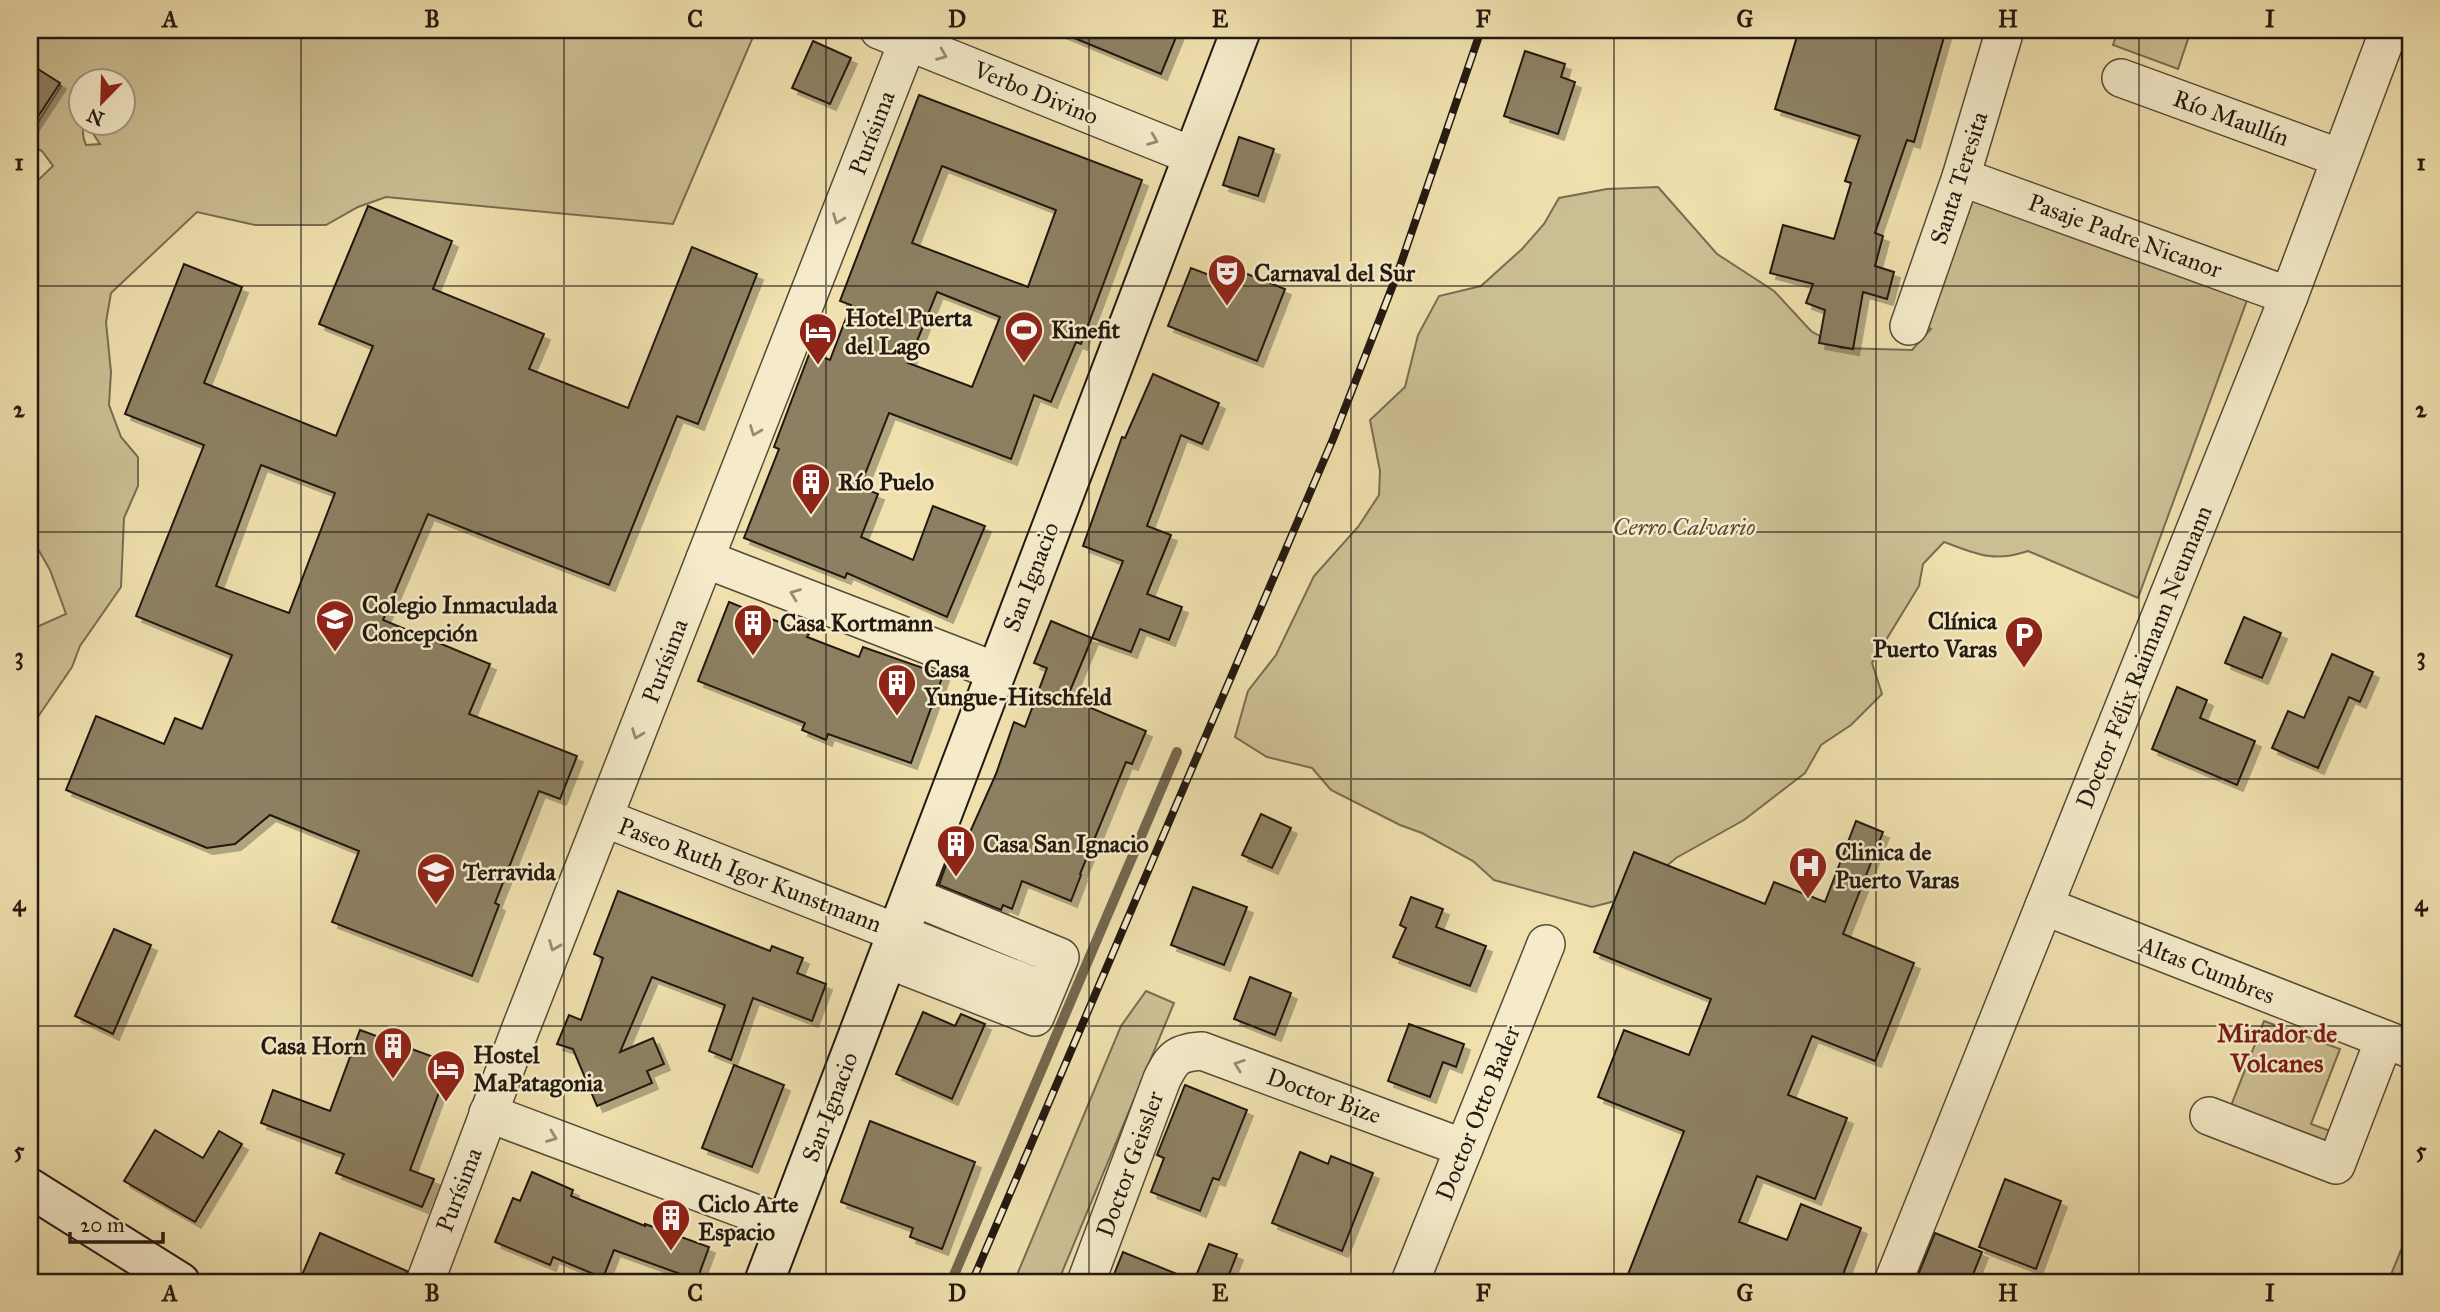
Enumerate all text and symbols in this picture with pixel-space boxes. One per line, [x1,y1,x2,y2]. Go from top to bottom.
text: A [160,5,178,33]
text: B [424,5,440,33]
text: C [687,5,703,33]
text: D [948,5,966,33]
text: E [1212,5,1229,33]
text: F [1475,5,1491,33]
text: G [1737,5,1754,33]
text: H [1998,5,2018,33]
text: I [2265,5,2275,33]
one-way arrow [936,47,948,61]
street label: Verbo Divino [968,54,1103,132]
north arrow [66,66,136,136]
street label: Río Maullín [2169,83,2293,153]
street label: Purísima [842,86,902,179]
text: N [84,103,107,131]
street label: Santa Teresita [1923,107,1995,248]
one-way arrow [1147,132,1159,146]
text: 1 [14,148,24,176]
text: 1 [2416,148,2426,176]
street label: Pasaje Padre Nicanor [2024,187,2226,285]
one-way arrow [833,212,847,224]
theatre icon: Carnaval del Sur [1206,252,1248,307]
place label: Carnaval del Sur [1254,258,1416,288]
place label: Hotel Puerta del Lago [845,303,973,361]
sports icon: Kinefit [1003,309,1045,364]
hotel icon: Hotel Puerta del Lago [797,311,839,366]
place label: Kinefit [1051,315,1121,345]
text: 2 [13,395,25,423]
text: 2 [2415,395,2427,423]
one-way arrow [750,424,764,436]
building icon: Río Puelo [790,461,832,516]
place label: Río Puelo [838,467,934,497]
street label: Doctor Félix Raimann Neumann [2069,501,2219,813]
park label: Cerro Calvario [1613,512,1755,542]
street label: San Ignacio [996,518,1066,636]
one-way arrow [789,588,801,602]
place label: Colegio Inmaculada Concepción [362,590,558,648]
school or university icon: Colegio Inmaculada Concepción [314,598,356,653]
building icon: Casa Kortmann [732,602,774,657]
place label: Clínica Puerto Varas [1873,606,1998,664]
place label: Casa Kortmann [780,608,933,638]
street label: Purísima [635,614,695,707]
parking icon: Clínica Puerto Varas [2003,614,2045,669]
text: 3 [14,642,24,671]
text: 3 [2416,642,2426,671]
place label: Casa Yungue-Hitschfeld [923,654,1113,712]
building icon: Casa Yungue-Hitschfeld [876,662,918,717]
one-way arrow [631,727,645,739]
street label: Paseo Ruth Igor Kunstmann [614,811,886,939]
building icon: Casa San Ignacio [935,823,977,878]
place label: Casa San Ignacio [983,829,1149,859]
place label: Clinica de Puerto Varas [1835,837,1960,895]
hospital icon: Clinica de Puerto Varas [1787,845,1829,900]
school or university icon: Terravida [415,851,457,906]
place label: Terravida [462,857,557,887]
text: 4 [13,889,27,917]
text: 4 [2415,889,2429,917]
street label: Altas Cumbres [2134,929,2279,1011]
one-way arrow [548,939,562,951]
district label: Mirador de Volcanes [2217,1017,2337,1079]
street label: Doctor Otto Bader [1429,1021,1527,1205]
building icon: Casa Horn [372,1025,414,1080]
place label: Casa Horn [261,1031,366,1061]
place label: Hostel MaPatagonia [473,1040,604,1098]
hotel icon: Hostel MaPatagonia [425,1048,467,1103]
street label: San Ignacio [795,1048,865,1166]
one-way arrow [1233,1059,1245,1073]
street label: Doctor Bize [1263,1061,1385,1131]
street label: Doctor Geissler [1090,1087,1170,1241]
one-way arrow [546,1128,558,1142]
text: 5 [14,1136,25,1164]
text: 5 [2416,1136,2427,1164]
street label: Purísima [429,1143,489,1236]
place label: Ciclo Arte Espacio [698,1189,798,1247]
building icon: Ciclo Arte Espacio [650,1197,692,1252]
scale bar [70,1200,163,1244]
text: 20 m [80,1212,125,1238]
text: A [160,1279,178,1307]
text: B [424,1279,440,1307]
text: C [687,1279,703,1307]
text: D [948,1279,966,1307]
text: E [1212,1279,1229,1307]
text: F [1475,1279,1491,1307]
text: G [1737,1279,1754,1307]
text: H [1998,1279,2018,1307]
text: I [2265,1279,2275,1307]

